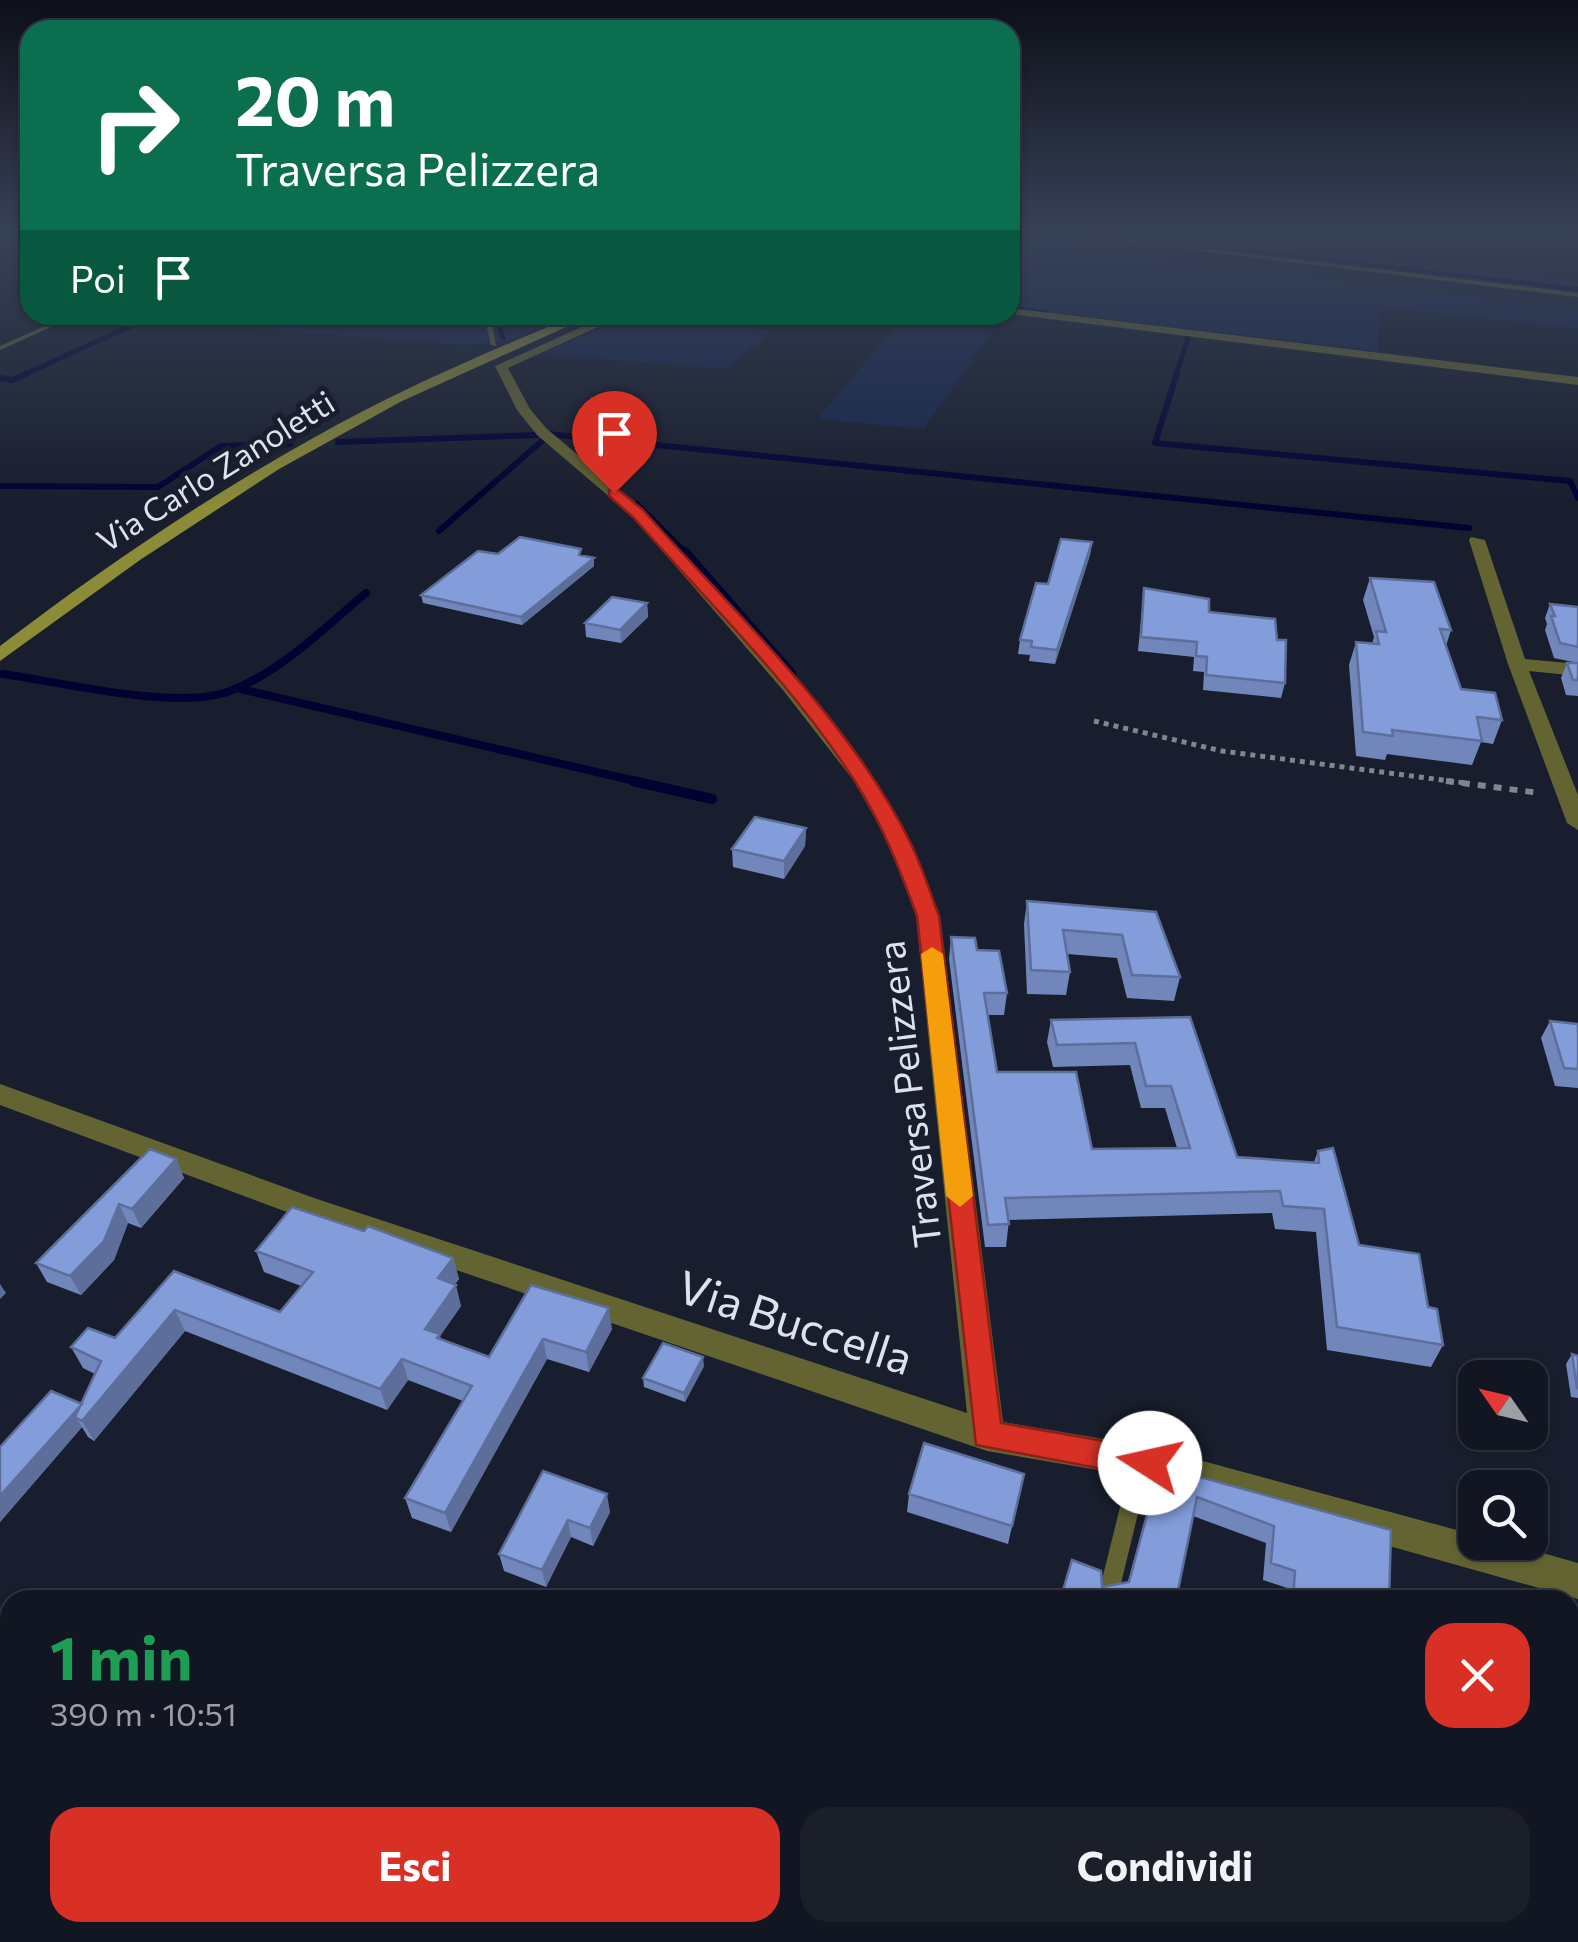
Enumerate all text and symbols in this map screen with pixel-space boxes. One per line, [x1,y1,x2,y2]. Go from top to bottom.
text: 20 m [235,55,395,140]
icon: right [70,60,200,190]
text: Traversa Pelizzera [235,140,600,195]
icon: arrive [146,250,201,305]
text: Poi [70,254,126,301]
street label: Via Carlo Zanoletti [89,381,341,560]
pin [572,391,657,494]
icon: arrive [587,406,642,461]
street label: Traversa Pelizzera [865,938,950,1250]
street label: Via Buccella [672,1257,920,1384]
north arrow [1458,1360,1548,1450]
map controls [1458,1360,1548,1560]
position arrow [1098,1411,1202,1515]
button: search [1458,1470,1548,1560]
text: 1 min [50,1619,192,1692]
button: close [1425,1623,1530,1728]
text: 390 m · 10:51 [50,1693,237,1733]
button: Esci [50,1807,780,1922]
button: Condividi [800,1807,1530,1922]

